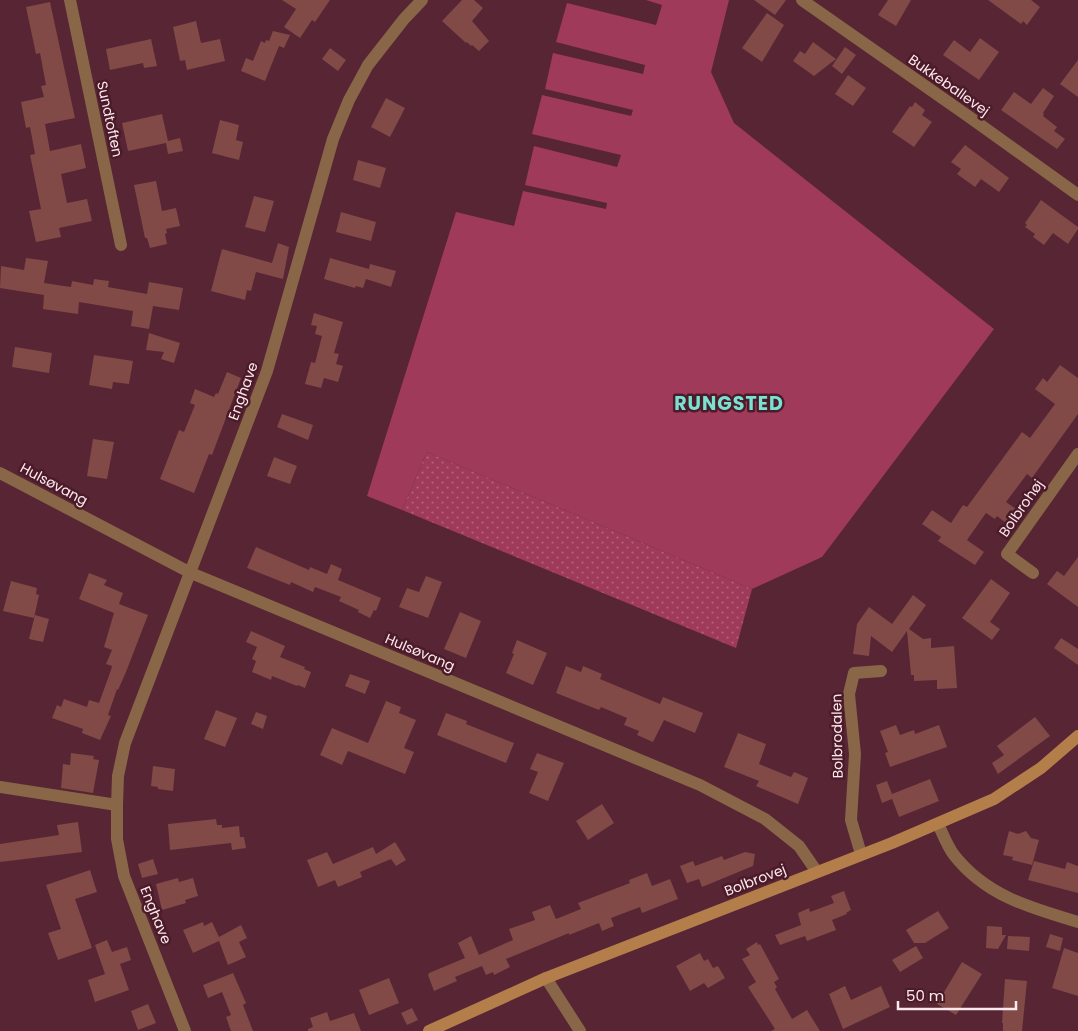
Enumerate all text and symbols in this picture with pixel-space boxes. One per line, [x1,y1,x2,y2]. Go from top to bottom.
street label: Bukkeballevej [904,50,994,120]
street label: Sundtoften [92,79,128,159]
street label: Enghave [223,359,263,423]
district label: RUNGSTED [674,390,784,417]
street label: Hulsøvang [17,458,91,510]
street label: Bolbrohøj [994,475,1048,541]
street label: Hulsøvang [382,628,458,676]
street label: Bolbrodalen [826,694,848,778]
street label: Bolbrovej [721,859,789,901]
street label: Enghave [135,883,177,947]
scale bar [898,978,1016,1010]
text: 50 m [906,985,944,1006]

